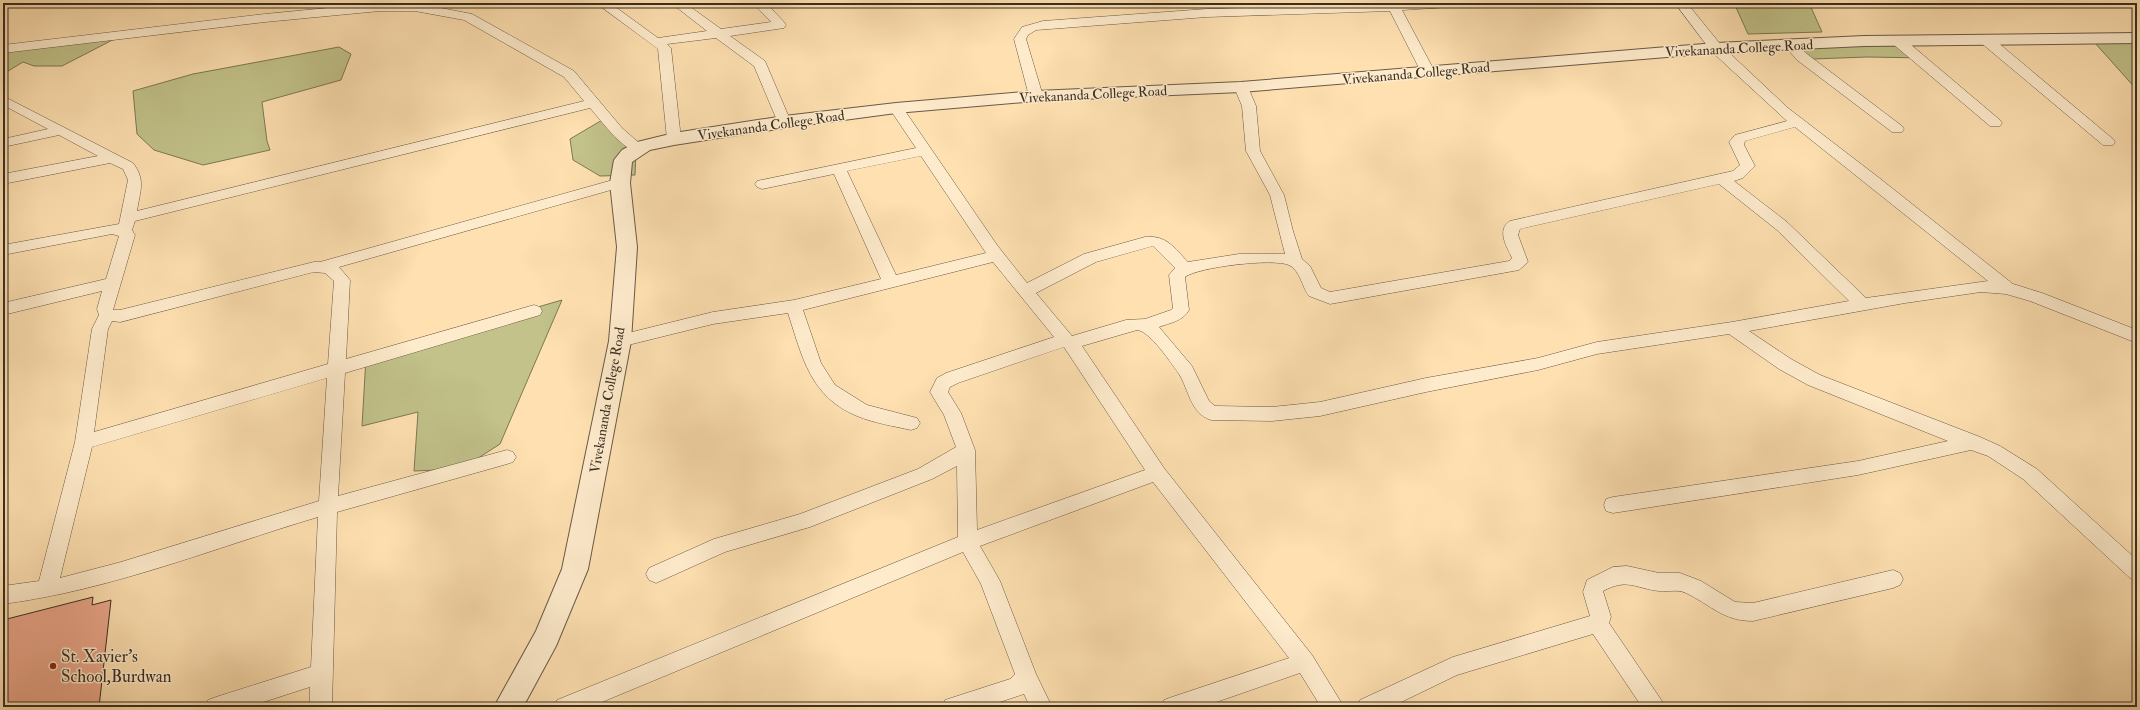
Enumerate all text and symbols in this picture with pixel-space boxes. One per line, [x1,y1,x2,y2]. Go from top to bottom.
street label: Vivekananda College Road [1665,36,1814,61]
street label: Vivekananda College Road [1341,59,1491,88]
street label: Vivekananda College Road [1019,82,1168,107]
street label: Vivekananda College Road [696,107,846,144]
street label: Vivekananda College Road [586,326,629,475]
place label: St. Xavier's School,Burdwan [61,646,172,687]
marker: St. Xavier's School,Burdwan [48,661,58,671]

